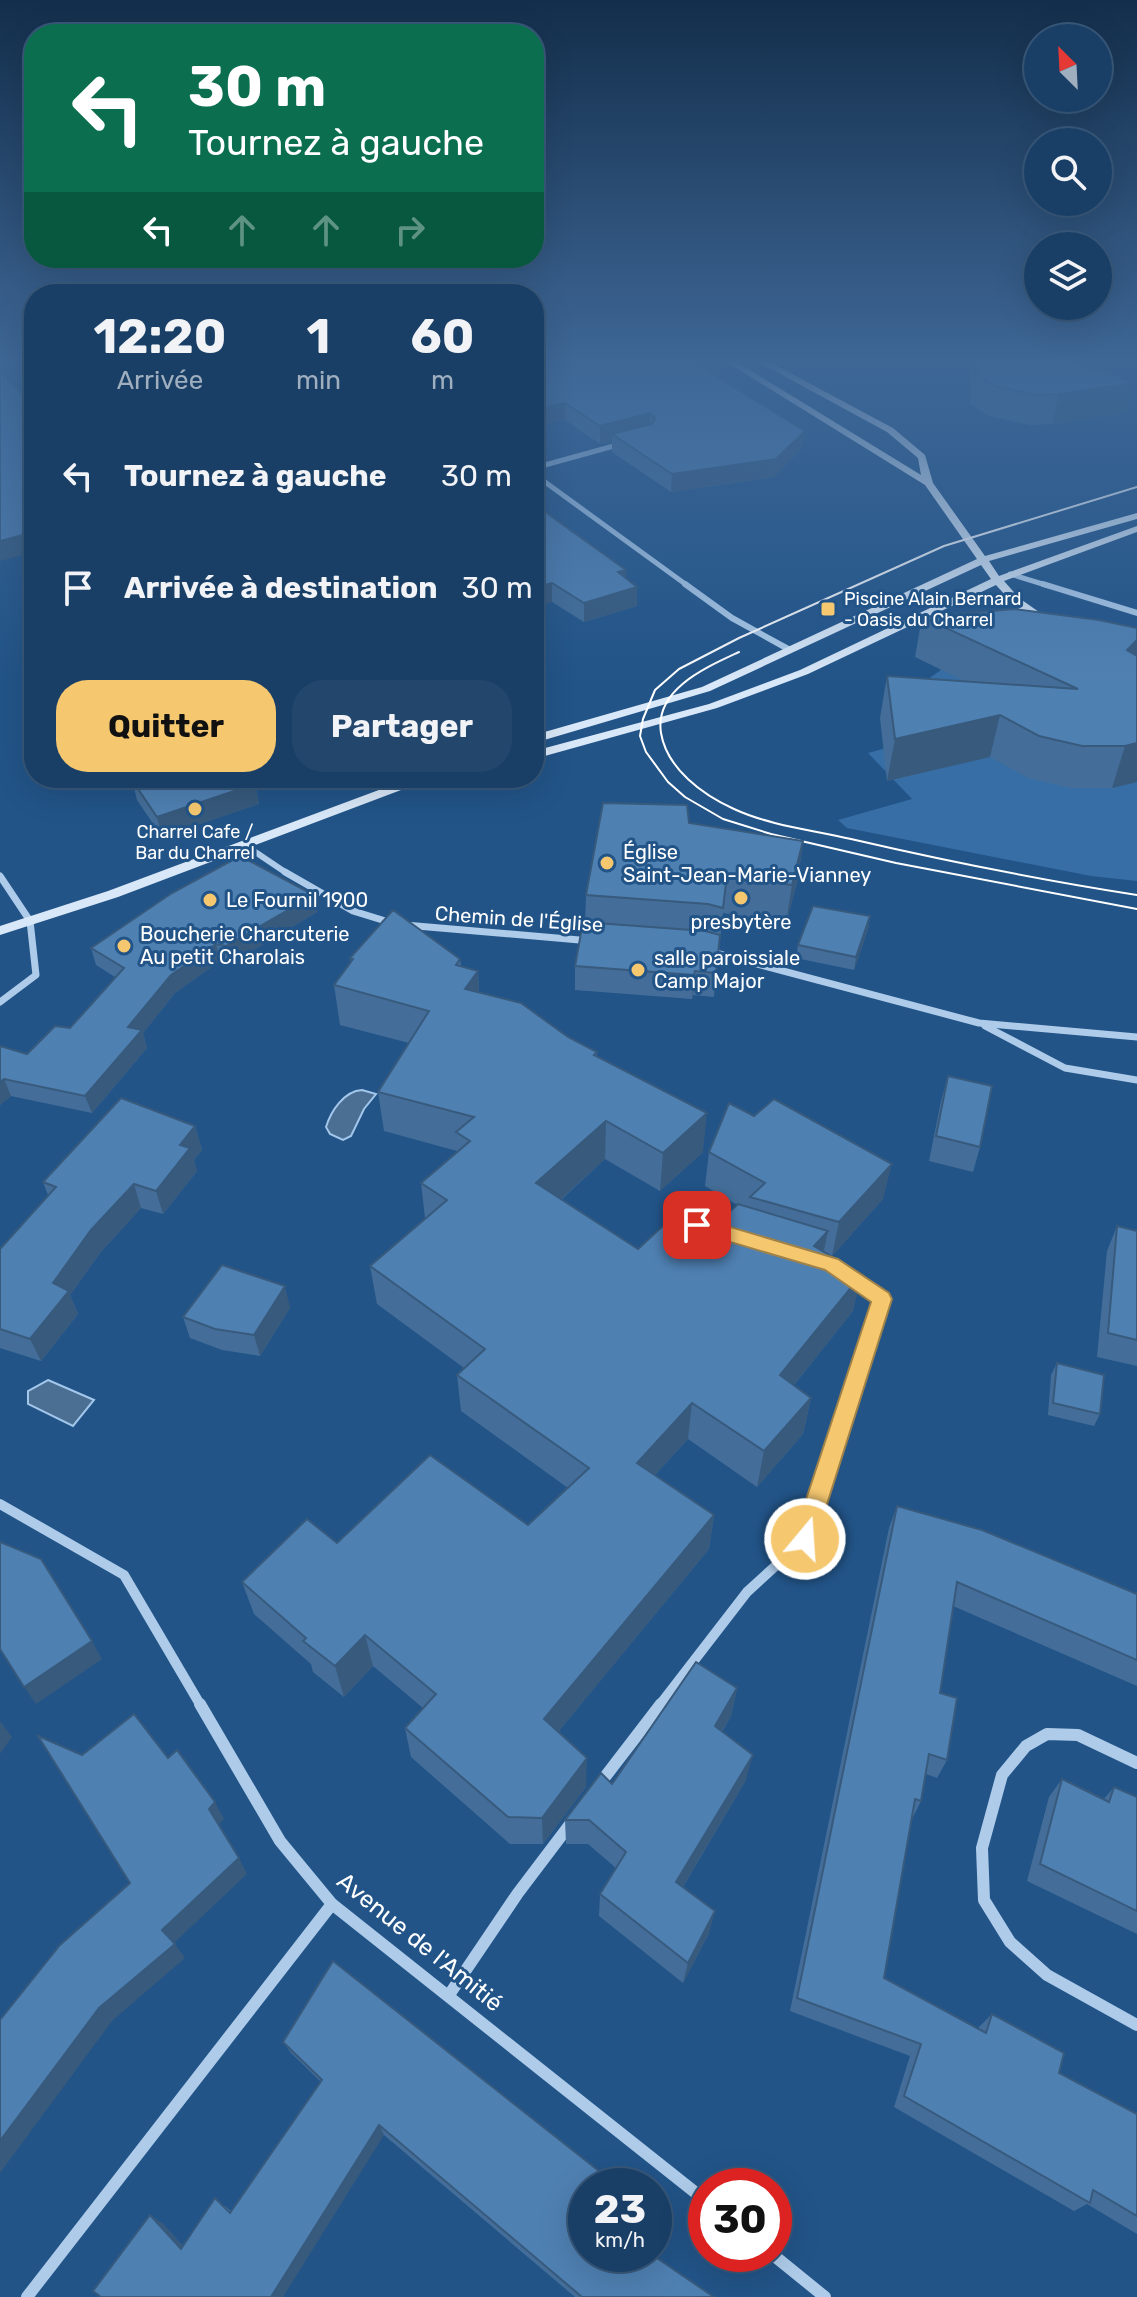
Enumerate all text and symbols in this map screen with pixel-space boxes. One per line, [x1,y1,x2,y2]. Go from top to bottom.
north arrow [1024,24,1112,112]
map controls [1024,24,1112,320]
text: 30 m [188,54,326,120]
icon: left [56,56,160,160]
text: Tournez à gauche [188,121,484,164]
button: search [1024,128,1112,216]
icon: left [136,208,180,252]
icon: ahead [220,208,264,252]
icon: ahead [304,208,348,252]
icon: right [388,208,432,252]
button: layers [1024,232,1112,320]
text: 12:20 [94,308,226,365]
text: 1 [307,308,330,365]
text: 60 [411,308,474,365]
text: Arrivée [117,365,203,396]
text: min [296,365,341,396]
text: m [431,365,454,396]
icon: left [56,454,100,498]
text: Tournez à gauche [124,458,387,494]
text: 30 m [441,458,512,494]
icon: arrive [56,566,100,610]
text: Arrivée à destination [124,570,438,606]
text: 30 m [462,570,533,606]
place label: Piscine Alain Bernard - Oasis du Charrel [844,588,1022,631]
marker: Piscine Alain Bernard - Oasis du Charrel [819,600,837,618]
button: Quitter [56,680,276,772]
button: Partager [292,680,512,772]
marker: Charrel Cafe / Bar du Charrel [186,800,204,818]
place label: Charrel Cafe / Bar du Charrel [135,821,255,864]
place label: Église Saint-Jean-Marie-Vianney [623,840,871,887]
marker: Église Saint-Jean-Marie-Vianney [598,854,616,872]
place label: Le Fournil 1900 [226,888,368,912]
marker: presbytère [732,889,750,907]
marker: Le Fournil 1900 [201,891,219,909]
street label: Chemin de l'Église [434,901,604,937]
place label: presbytère [691,910,791,934]
place label: Boucherie Charcuterie Au petit Charolais [140,922,350,969]
marker: Boucherie Charcuterie Au petit Charolais [115,937,133,955]
place label: salle paroissiale Camp Major [654,946,800,993]
marker: salle paroissiale Camp Major [629,961,647,979]
pin [663,1191,731,1259]
icon: arrive [675,1203,719,1247]
position arrow [763,1497,847,1581]
street label: Avenue de l'Amitié [332,1867,508,2017]
speed limit sign: 30 [688,2168,792,2272]
text: 23 [594,2186,646,2233]
text: km/h [595,2228,645,2252]

